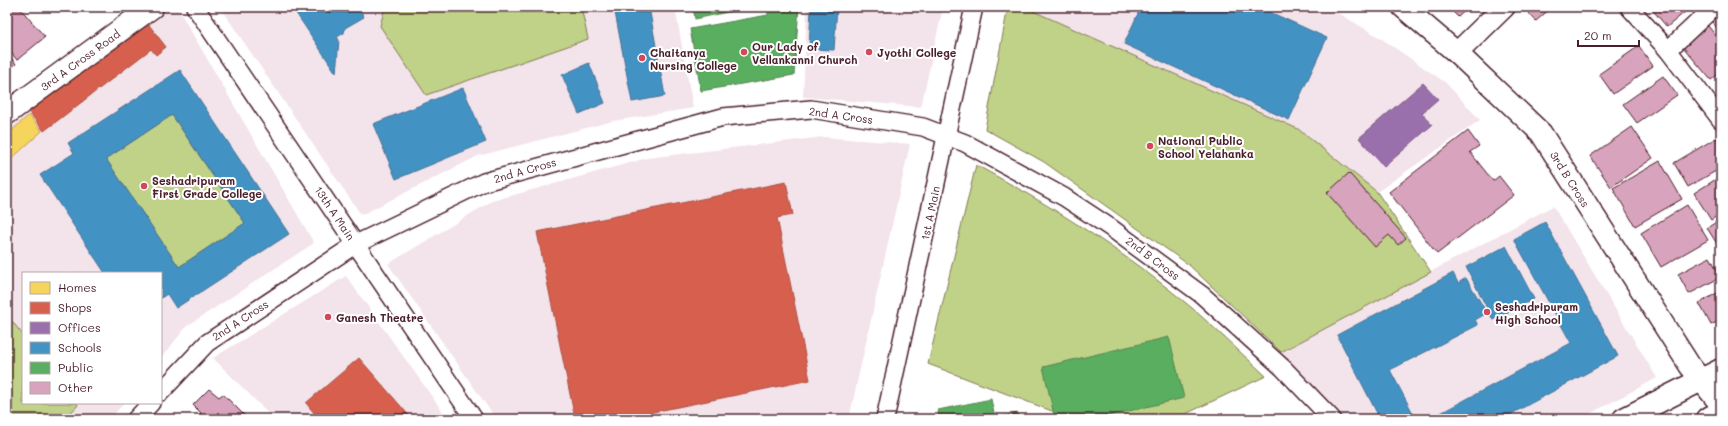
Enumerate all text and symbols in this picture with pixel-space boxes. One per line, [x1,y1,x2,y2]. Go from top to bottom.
scale bar [1578,22,1639,48]
street label: 3rd A Cross Road [37,26,123,94]
text: 20 m [1584,27,1612,43]
place label: Our Lady of Vellankanni Church [752,39,857,67]
place label: Chaitanya Nursing College [650,45,737,73]
place label: Jyothi College [877,45,957,60]
marker: Our Lady of Vellankanni Church [739,47,749,57]
marker: Jyothi College [864,47,874,57]
marker: Chaitanya Nursing College [637,53,647,63]
street label: 2nd A Cross [808,103,874,127]
place label: National Public School Yelahanka [1158,133,1254,161]
marker: National Public School Yelahanka [1145,141,1155,151]
street label: 3rd B Cross [1547,148,1593,210]
street label: 2nd A Cross [492,154,558,186]
place label: Seshadripuram First Grade College [152,173,262,201]
marker: Seshadripuram First Grade College [139,181,149,191]
street label: 13th A Main [311,183,359,243]
street label: 1st A Main [917,185,943,241]
street label: 2nd B Cross [1123,233,1183,283]
legend [22,272,162,404]
text: Homes [58,279,97,295]
street label: 2nd A Cross [209,296,271,344]
text: Shops [58,299,92,315]
place label: Seshadripuram High School [1495,299,1578,327]
marker: Seshadripuram High School [1482,307,1492,317]
place label: Ganesh Theatre [336,310,424,325]
marker: Ganesh Theatre [323,312,333,322]
text: Offices [58,319,101,335]
text: Schools [58,339,102,355]
text: Public [58,359,93,375]
text: Other [58,379,93,395]

